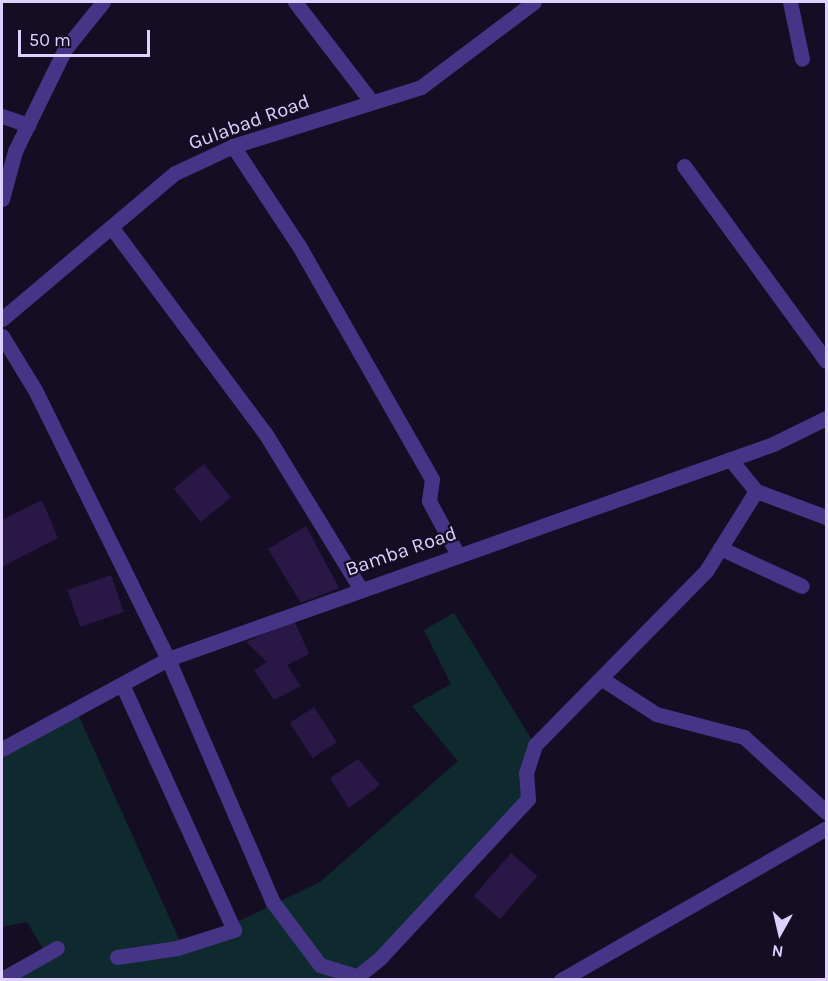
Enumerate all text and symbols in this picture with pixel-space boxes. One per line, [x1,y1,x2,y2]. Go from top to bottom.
scale bar [21,18,153,56]
text: 50 m [29,29,71,51]
street label: Gulabad Road [185,89,313,155]
street label: Bamba Road [342,521,460,581]
north arrow [750,903,810,963]
text: N [770,941,784,962]

